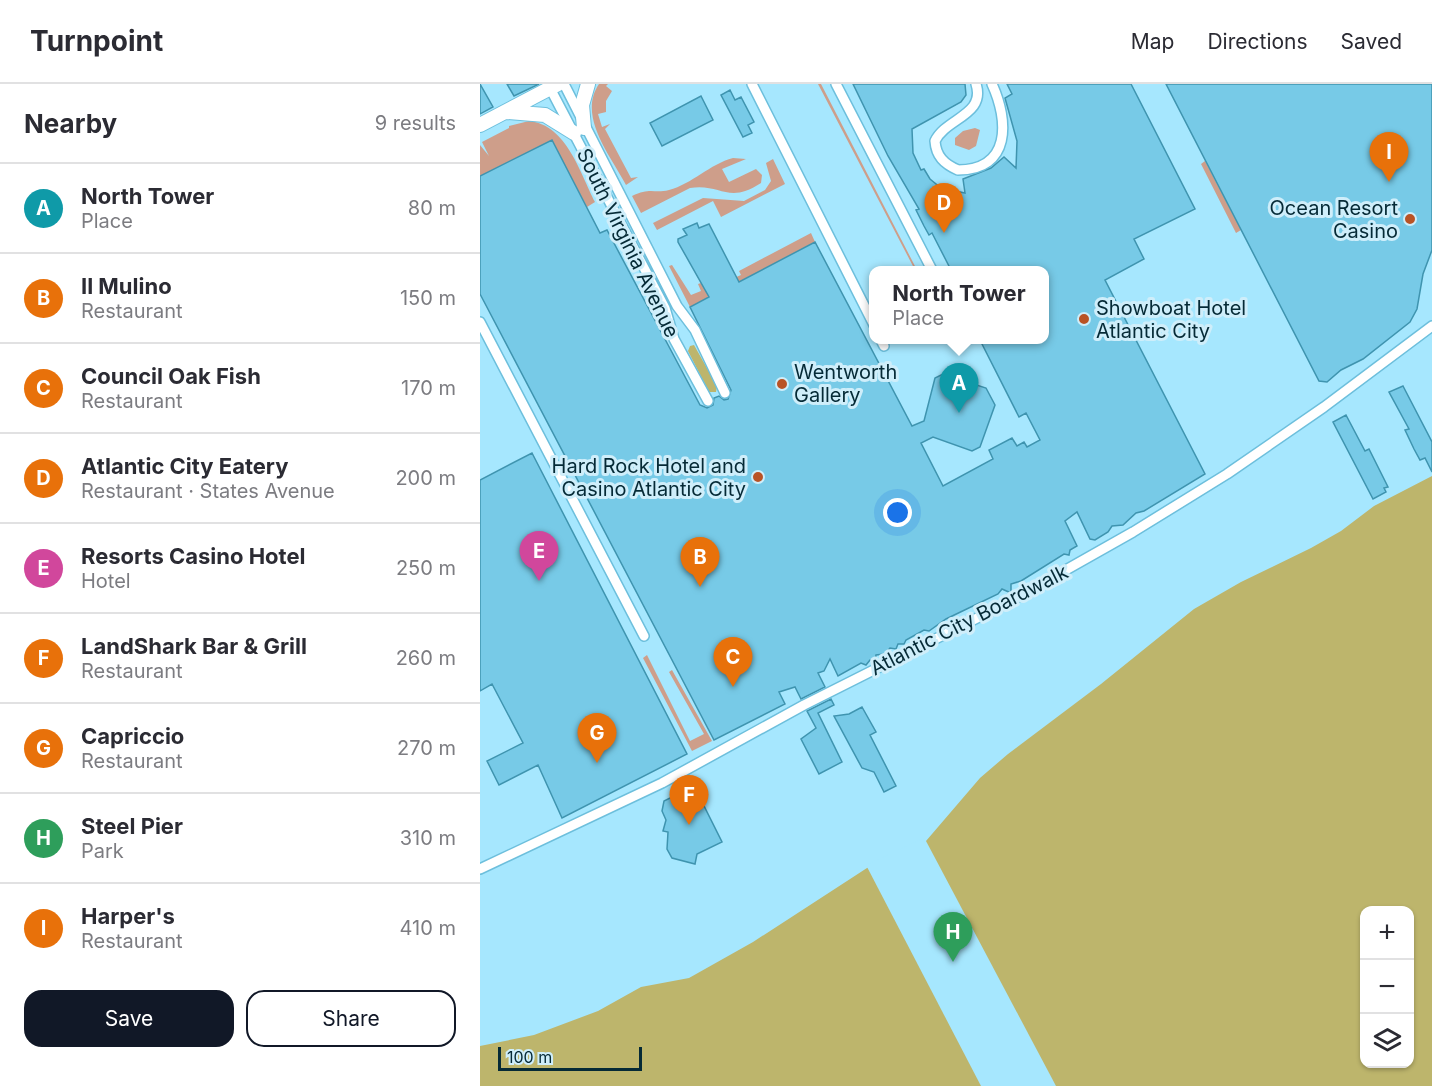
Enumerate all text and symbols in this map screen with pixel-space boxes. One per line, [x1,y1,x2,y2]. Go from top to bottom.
text: Turnpoint [30,24,163,58]
text: Map [1131,29,1174,54]
text: Directions [1207,29,1308,54]
text: Saved [1341,29,1402,54]
text: Nearby [24,108,117,139]
text: 9 results [375,111,456,135]
pin: I [1370,132,1408,182]
street label: South Virginia Avenue [572,145,684,341]
text: North Tower [81,183,214,209]
pin: D [924,184,964,233]
text: A [36,196,51,220]
text: 80 m [408,196,456,220]
place label: Ocean Resort Casino [1270,196,1398,243]
text: Place [81,209,133,233]
marker: Ocean Resort Casino [1403,212,1417,226]
popup [869,266,1049,344]
text: Il Mulino [81,273,172,299]
text: North Tower [892,280,1026,306]
text: B [37,286,50,310]
text: 150 m [400,286,456,310]
place label: Showboat Hotel Atlantic City [1096,296,1246,343]
text: Restaurant [81,299,183,323]
text: Place [892,306,944,330]
marker: Showboat Hotel Atlantic City [1077,312,1091,326]
place label: Wentworth Gallery [794,360,897,407]
text: Council Oak Fish [81,363,261,389]
pin: A [940,364,978,413]
text: C [36,376,51,400]
text: 170 m [401,376,456,400]
marker: Wentworth Gallery [775,377,789,391]
text: Restaurant [81,389,183,413]
text: Atlantic City Eatery [81,453,288,479]
place label: Hard Rock Hotel and Casino Atlantic City [552,454,746,501]
text: D [36,466,51,490]
text: 200 m [395,466,456,490]
marker: Hard Rock Hotel and Casino Atlantic City [751,470,765,484]
text: Restaurant · States Avenue [81,479,335,503]
your location [883,498,912,527]
pin: E [520,532,558,581]
pin: B [680,538,720,587]
text: Resorts Casino Hotel [81,543,305,569]
text: E [37,556,50,580]
text: 250 m [396,556,456,580]
street label: Atlantic City Boardwalk [866,560,1072,680]
text: Hotel [81,569,131,593]
text: LandShark Bar & Grill [81,633,307,659]
pin: C [714,638,752,687]
text: F [38,646,49,670]
text: 260 m [396,646,456,670]
text: Restaurant [81,659,183,683]
pin: G [578,714,616,763]
text: Capriccio [81,723,184,749]
text: G [36,736,51,760]
text: 270 m [397,736,456,760]
text: Restaurant [81,749,183,773]
pin: F [670,776,708,825]
text: Steel Pier [81,813,183,839]
text: H [36,826,51,850]
text: 310 m [400,826,456,850]
text: Park [81,839,124,863]
text: Harper's [81,903,175,929]
map controls [1360,906,1414,1068]
button: + [1360,906,1414,960]
pin: H [934,912,972,962]
text: I [41,916,46,940]
text: 410 m [400,916,456,940]
text: Restaurant [81,929,183,953]
button: − [1360,960,1414,1014]
button: Save [24,990,234,1047]
button: Share [246,990,456,1047]
button: layers [1360,1014,1414,1068]
scale bar [498,1044,642,1072]
text: 100 m [507,1047,552,1067]

